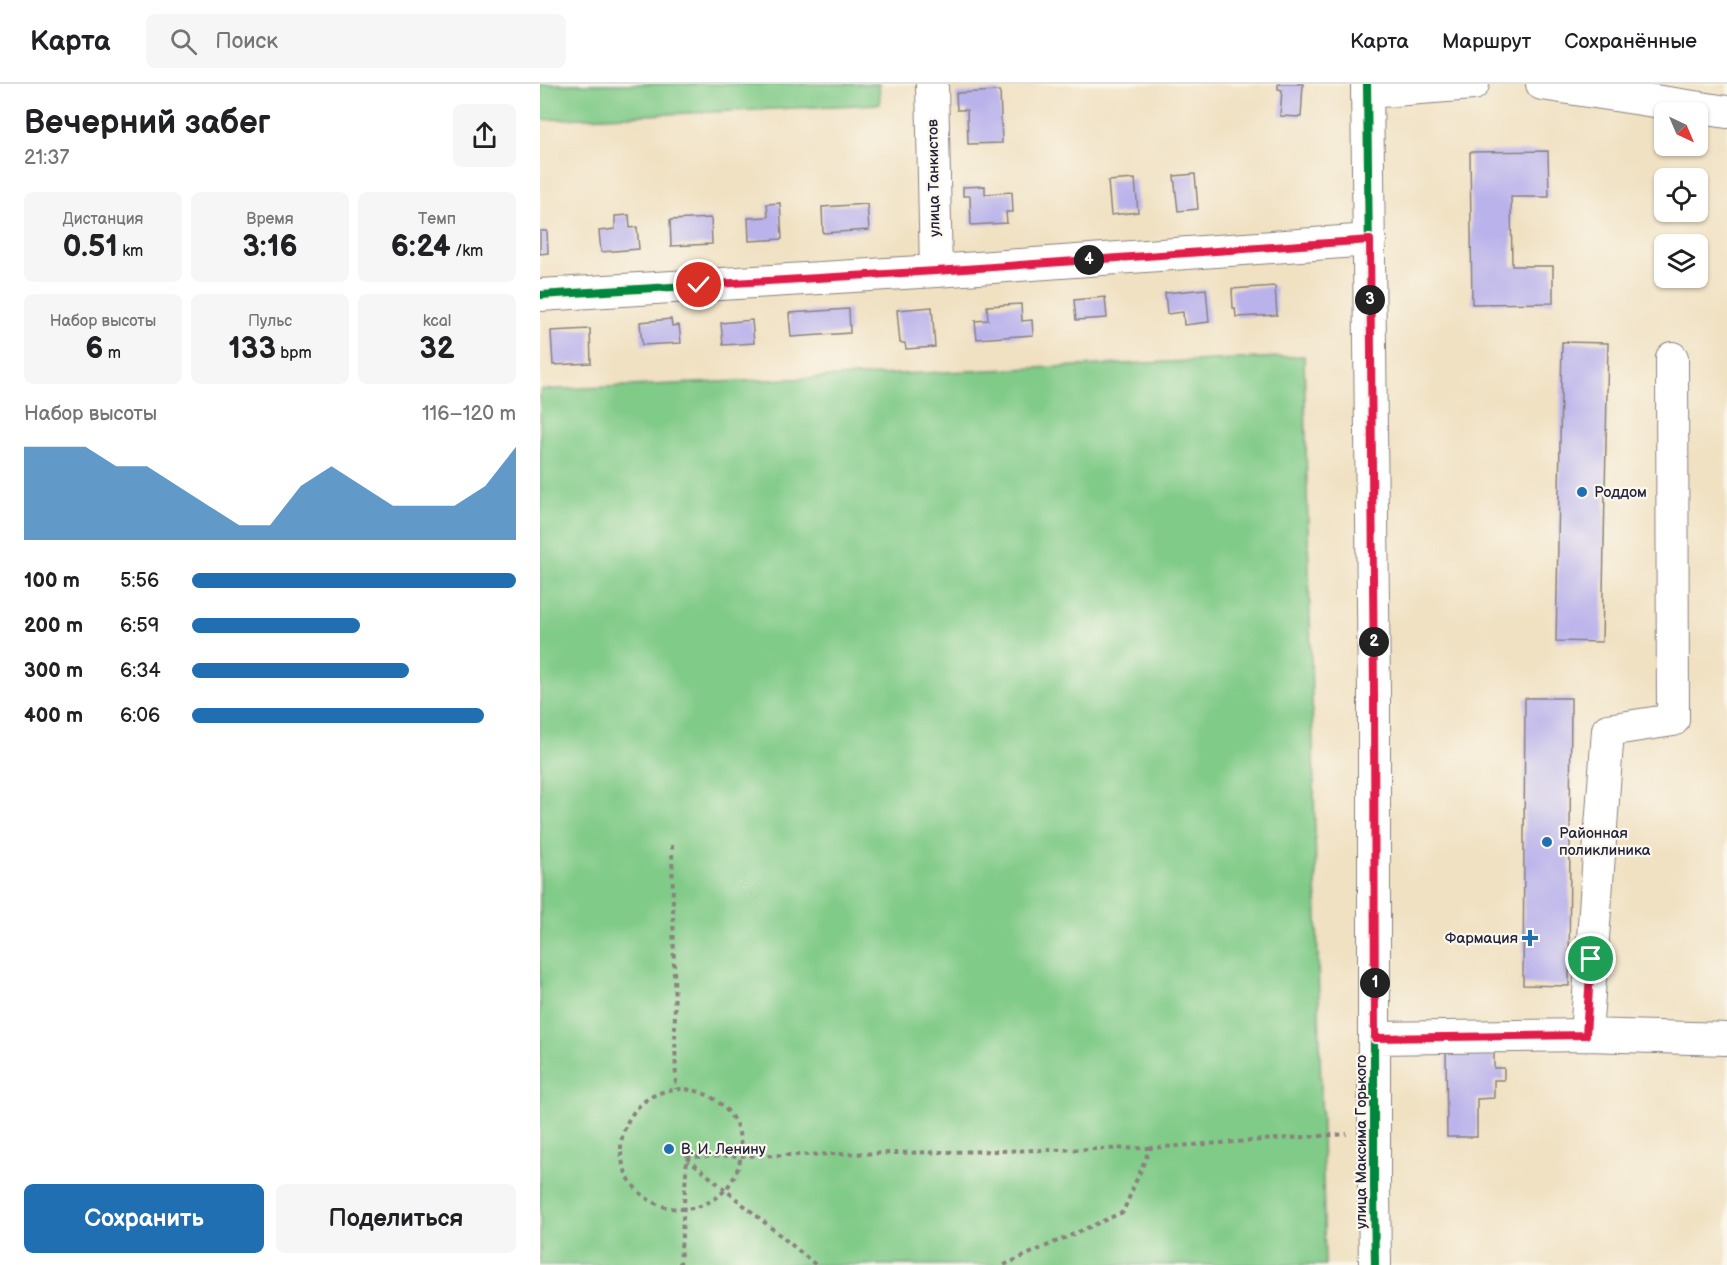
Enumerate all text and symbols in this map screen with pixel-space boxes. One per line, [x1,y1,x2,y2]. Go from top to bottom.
search box [146,14,566,68]
text: Карта [30,25,110,58]
icon: search [167,25,200,58]
text: Поиск [215,28,278,55]
text: Карта [1350,29,1409,54]
text: Маршрут [1442,29,1531,54]
text: Сохранённые [1564,29,1697,54]
north arrow [1654,102,1708,156]
map controls [1654,102,1708,288]
text: Вечерний забег [24,103,271,143]
button: share [453,104,516,167]
street label: улица Танкистов [923,119,945,237]
text: 21:37 [24,146,69,170]
button: locate [1654,168,1708,222]
text: Дистанция [63,210,143,229]
text: Время [246,210,294,229]
text: Темп [418,210,456,229]
text: 0.51 [63,229,118,265]
text: 3:16 [242,229,298,265]
text: 6:24 [391,229,451,265]
button: layers [1654,234,1708,288]
text: km [118,242,143,261]
text: /km [451,242,483,261]
pin: 4 [1074,245,1104,275]
text: 4 [1084,250,1094,269]
pin [673,259,724,310]
icon: check [682,268,715,301]
pin: 3 [1355,285,1385,315]
text: 3 [1365,290,1375,309]
text: Набор высоты [50,312,156,331]
text: Пульс [248,312,292,331]
text: kcal [423,312,451,331]
text: 6 [85,331,103,367]
text: 133 [228,331,276,367]
text: 32 [419,331,455,367]
text: m [103,344,121,363]
text: bpm [276,344,312,363]
text: Набор высоты [24,402,157,426]
text: 116–120 m [422,402,516,426]
place label: Роддом [1594,483,1647,502]
marker: Роддом [1575,485,1589,499]
text: 100 m [24,569,80,593]
text: 5:56 [120,569,159,593]
text: 200 m [24,614,83,638]
text: 6:59 [120,614,159,638]
pin: 2 [1359,627,1389,657]
text: 2 [1369,632,1379,651]
text: 300 m [24,659,83,683]
text: 6:34 [120,659,161,683]
text: 400 m [24,704,83,728]
text: 6:06 [120,704,160,728]
place label: Районная поликлиника [1559,824,1651,860]
marker: Районная поликлиника [1540,835,1554,849]
place label: Фармация [1445,929,1518,948]
marker: Фармация [1523,931,1537,945]
pin [1565,933,1616,984]
icon: arrive [1574,942,1607,975]
pin: 1 [1360,968,1390,998]
text: 1 [1372,973,1378,992]
street label: улица Максима Горького [1352,1055,1371,1229]
place label: В. И. Ленину [681,1140,766,1159]
marker: В. И. Ленину [662,1142,676,1156]
button: Сохранить [24,1184,264,1253]
button: Поделиться [276,1184,516,1253]

